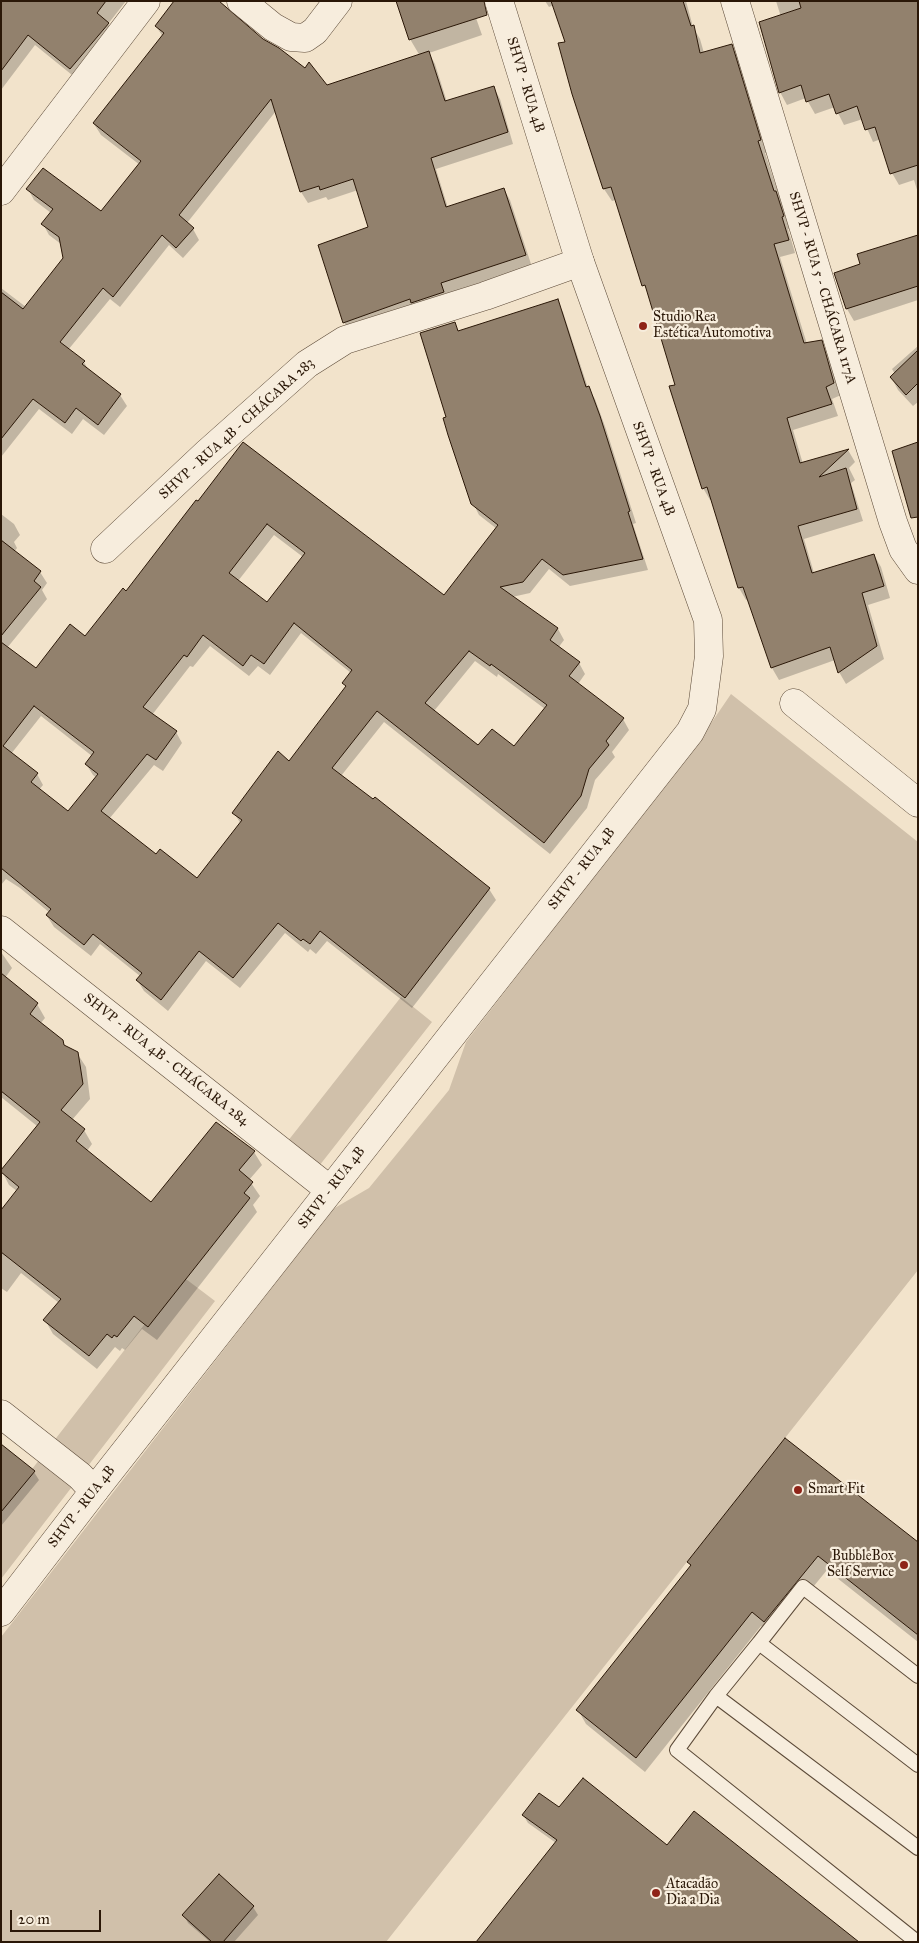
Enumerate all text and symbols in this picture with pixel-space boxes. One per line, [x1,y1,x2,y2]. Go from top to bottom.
street label: SHVP - RUA 4B [502,35,548,135]
street label: SHVP - RUA 5 - CHÁCARA 117A [785,190,859,386]
place label: Studio Rea Estética Automotiva [653,310,771,342]
marker: Studio Rea Estética Automotiva [637,320,649,332]
street label: SHVP - RUA 4B - CHÁCARA 283 [156,355,318,503]
street label: SHVP - RUA 4B [628,420,678,518]
street label: SHVP - RUA 4B [545,825,619,913]
street label: SHVP - RUA 4B - CHÁCARA 284 [80,990,252,1130]
street label: SHVP - RUA 4B [295,1144,369,1232]
street label: SHVP - RUA 4B [45,1463,119,1551]
place label: Smart Fit [808,1482,865,1498]
marker: Smart Fit [792,1484,804,1496]
place label: BubbleBox Self Service [827,1549,894,1581]
marker: BubbleBox Self Service [898,1559,910,1571]
place label: Atacadão Dia a Dia [666,1877,720,1910]
marker: Atacadão Dia a Dia [650,1887,662,1899]
scale bar [12,1900,104,1932]
text: 20 m [18,1910,50,1928]

